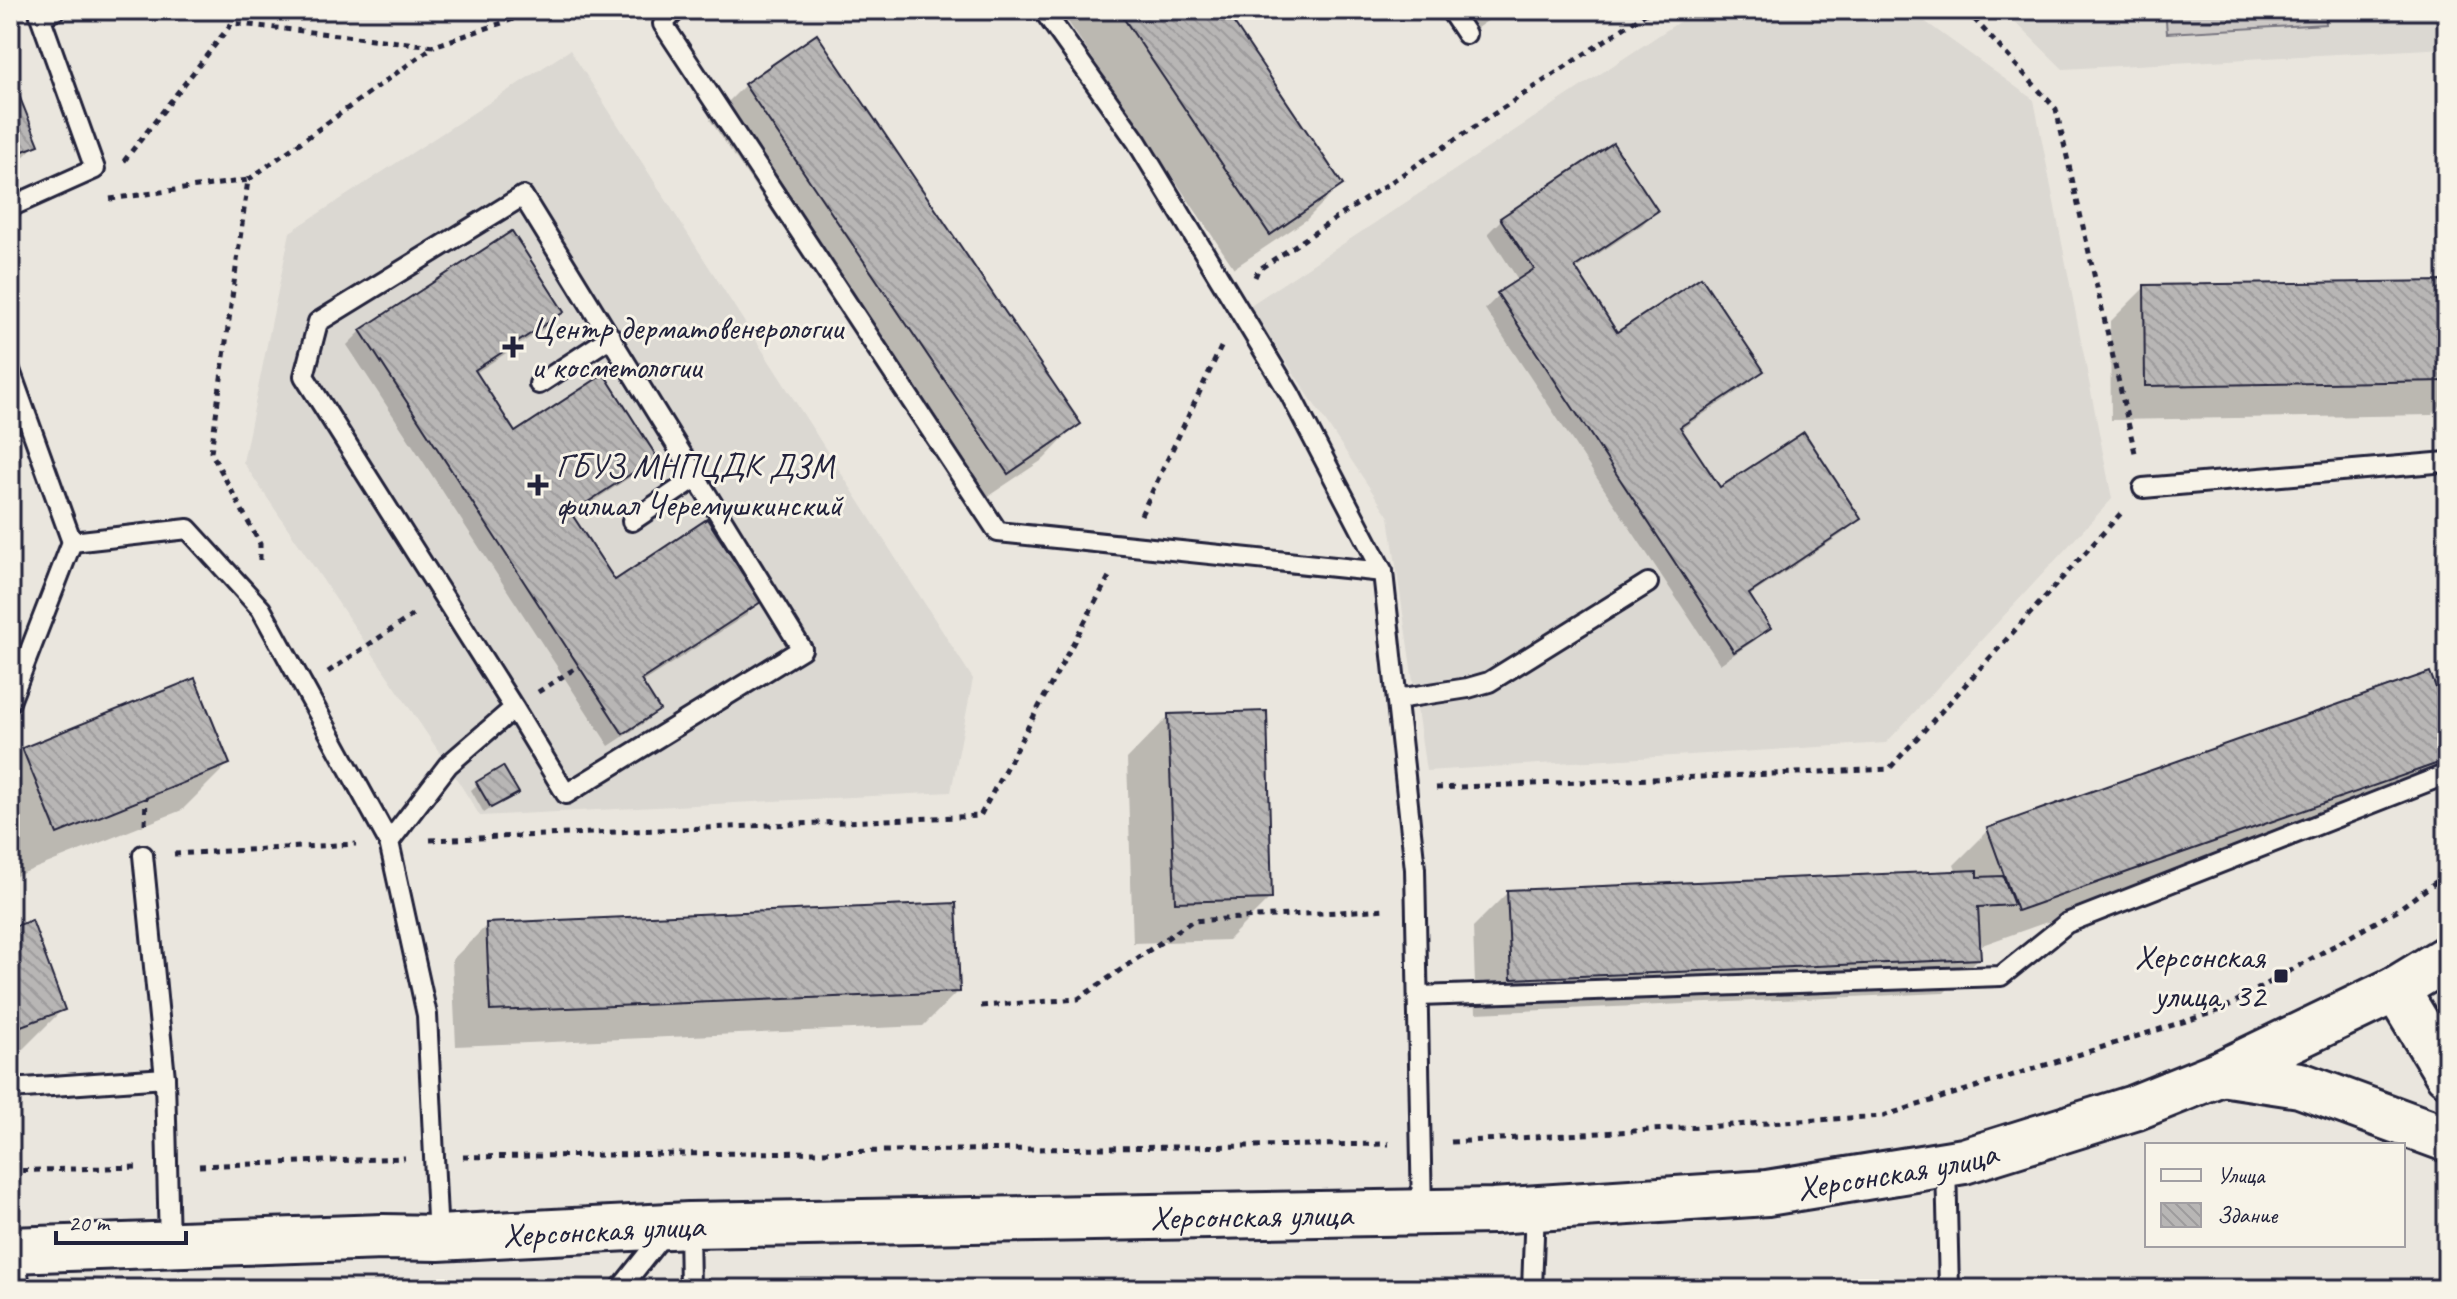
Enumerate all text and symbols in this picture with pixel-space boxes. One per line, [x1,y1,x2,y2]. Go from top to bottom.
place label: Центр дерматовенерологии и косметологии [531,306,845,388]
marker: Центр дерматовенерологии и косметологии [502,336,524,358]
place label: ГБУЗ МНПЦДК ДЗМ филиал Черемушкинский [556,444,844,526]
marker: ГБУЗ МНПЦДК ДЗМ филиал Черемушкинский [527,474,549,496]
place label: Херсонская улица, 32 [2135,935,2268,1017]
marker: Херсонская улица, 32 [2272,967,2290,985]
street label: Херсонская улица [1794,1130,2004,1210]
legend [2145,1143,2405,1247]
text: Улица [2217,1160,2266,1190]
street label: Херсонская улица [1150,1192,1355,1239]
scale bar [56,1195,186,1245]
text: Здание [2217,1200,2279,1230]
street label: Херсонская улица [502,1204,707,1257]
text: 20 m [68,1208,111,1238]

